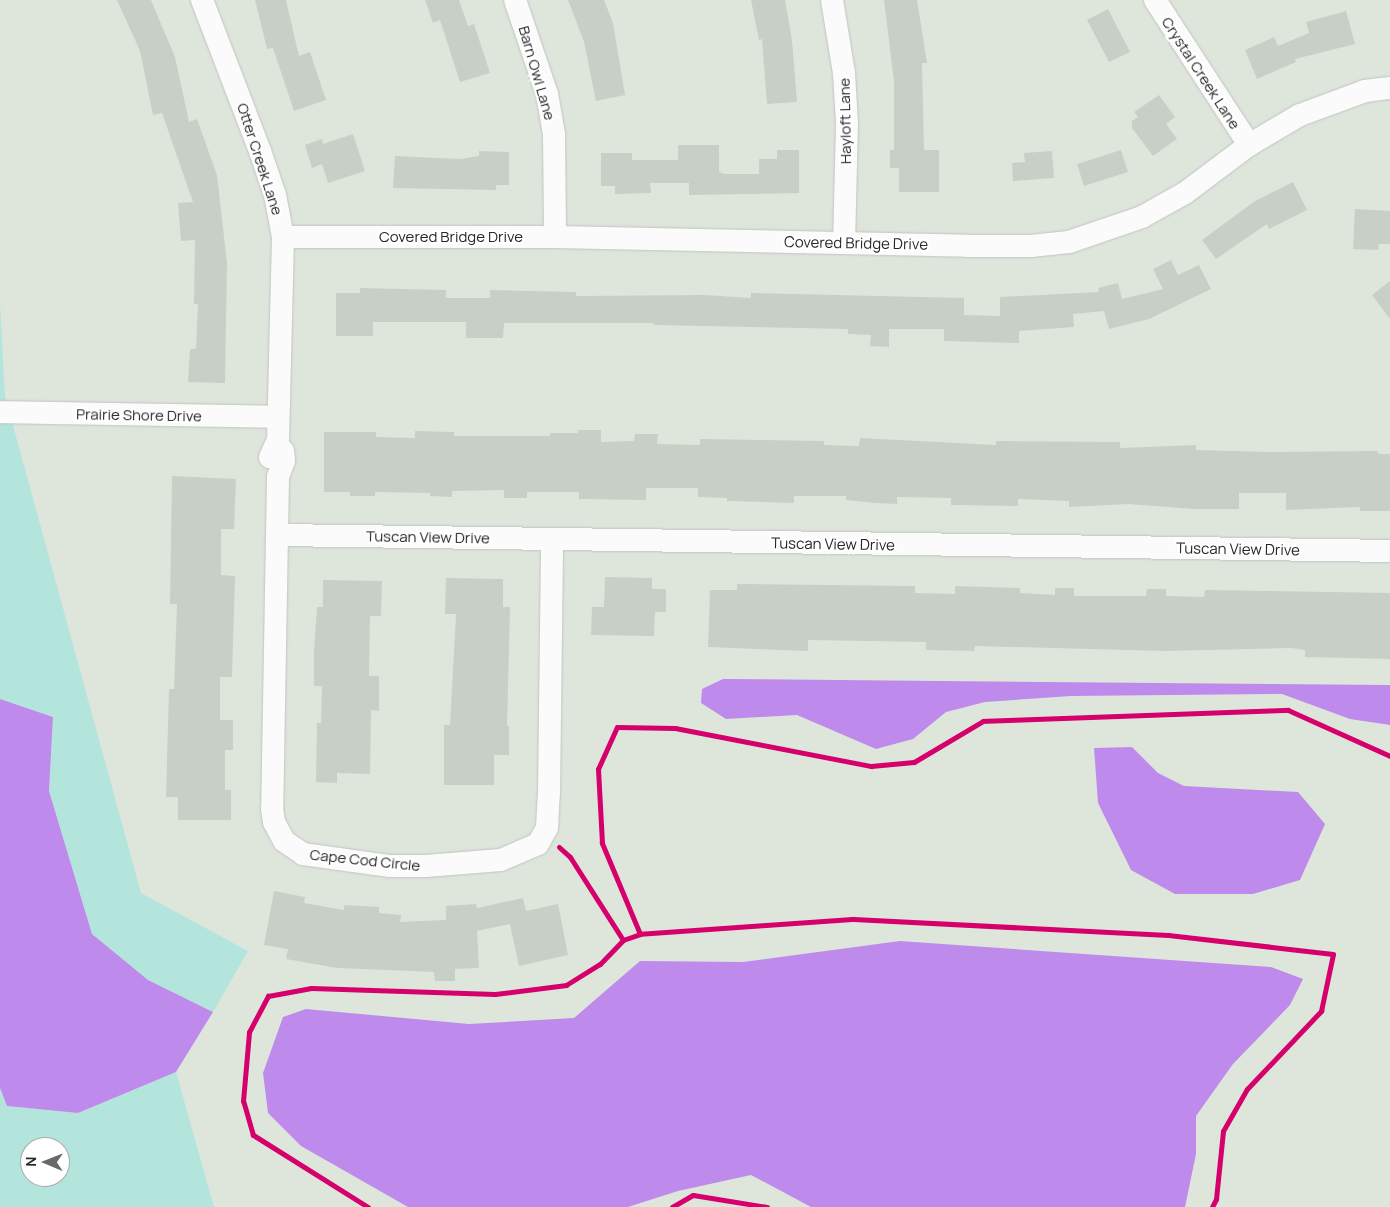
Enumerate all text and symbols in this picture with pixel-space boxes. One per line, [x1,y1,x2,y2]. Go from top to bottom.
street label: Crystal Creek Lane [1158,13,1244,133]
street label: Barn Owl Lane [515,24,559,122]
street label: Hayloft Lane [835,78,855,164]
street label: Otter Creek Lane [233,101,287,217]
street label: Covered Bridge Drive [379,228,523,246]
street label: Covered Bridge Drive [784,233,928,253]
street label: Prairie Shore Drive [76,405,202,425]
street label: Tuscan View Drive [366,527,490,547]
street label: Tuscan View Drive [771,534,895,554]
street label: Tuscan View Drive [1176,539,1300,559]
street label: Cape Cod Circle [309,845,421,875]
north arrow [20,1137,70,1187]
text: N [21,1157,40,1167]

